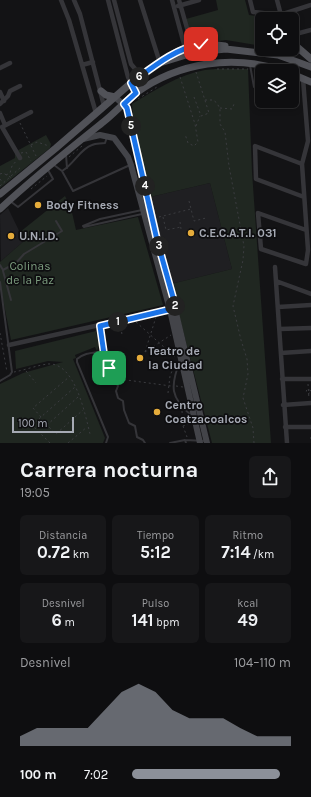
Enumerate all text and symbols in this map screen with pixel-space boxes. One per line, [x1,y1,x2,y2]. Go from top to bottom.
map controls [255,12,299,108]
button: locate [255,12,299,56]
pin [184,27,218,61]
icon: check [190,33,212,55]
button: layers [255,64,299,108]
pin: 6 [129,67,149,87]
text: 6 [136,70,142,83]
pin: 5 [121,116,141,136]
text: 5 [128,119,134,132]
pin: 4 [135,176,155,196]
text: 4 [142,179,148,192]
place label: Body Fitness [46,198,119,212]
marker: Body Fitness [33,200,43,210]
place label: C.E.C.A.T.I. 031 [199,226,277,240]
marker: C.E.C.A.T.I. 031 [186,228,196,238]
place label: U.N.I.D. [19,229,59,243]
marker: U.N.I.D. [6,231,16,241]
pin: 3 [149,236,169,256]
text: 3 [156,239,162,252]
park label: Colinas de la Paz [6,259,54,287]
pin: 2 [165,296,185,316]
text: 2 [172,299,178,312]
pin: 1 [108,312,128,332]
text: 1 [116,315,120,328]
place label: Teatro de la Ciudad [148,344,203,372]
pin [92,351,126,385]
marker: Teatro de la Ciudad [135,353,145,363]
icon: arrive [98,357,120,379]
place label: Centro Coatzacoalcos [165,398,247,426]
marker: Centro Coatzacoalcos [152,407,162,417]
scale bar [12,415,74,434]
text: 100 m [18,417,48,430]
button: share [249,456,291,498]
text: Carrera nocturna [20,457,198,483]
text: 19:05 [20,485,50,500]
text: Distancia [39,529,87,542]
text: Tiempo [137,529,174,542]
text: Ritmo [233,529,263,542]
text: 0.72 [37,542,70,562]
text: 5:12 [140,542,171,562]
text: 7:14 [221,542,251,562]
text: km [70,548,89,561]
text: /km [251,548,274,561]
text: Desnivel [42,597,85,610]
text: Pulso [142,597,169,610]
text: kcal [237,597,258,610]
text: 6 [52,610,62,630]
text: 141 [131,610,154,630]
text: 49 [238,610,258,630]
text: m [62,616,75,629]
text: bpm [154,616,180,629]
text: Desnivel [20,655,71,670]
text: 104–110 m [234,655,291,670]
text: 100 m [20,767,57,782]
text: 7:02 [84,767,108,782]

